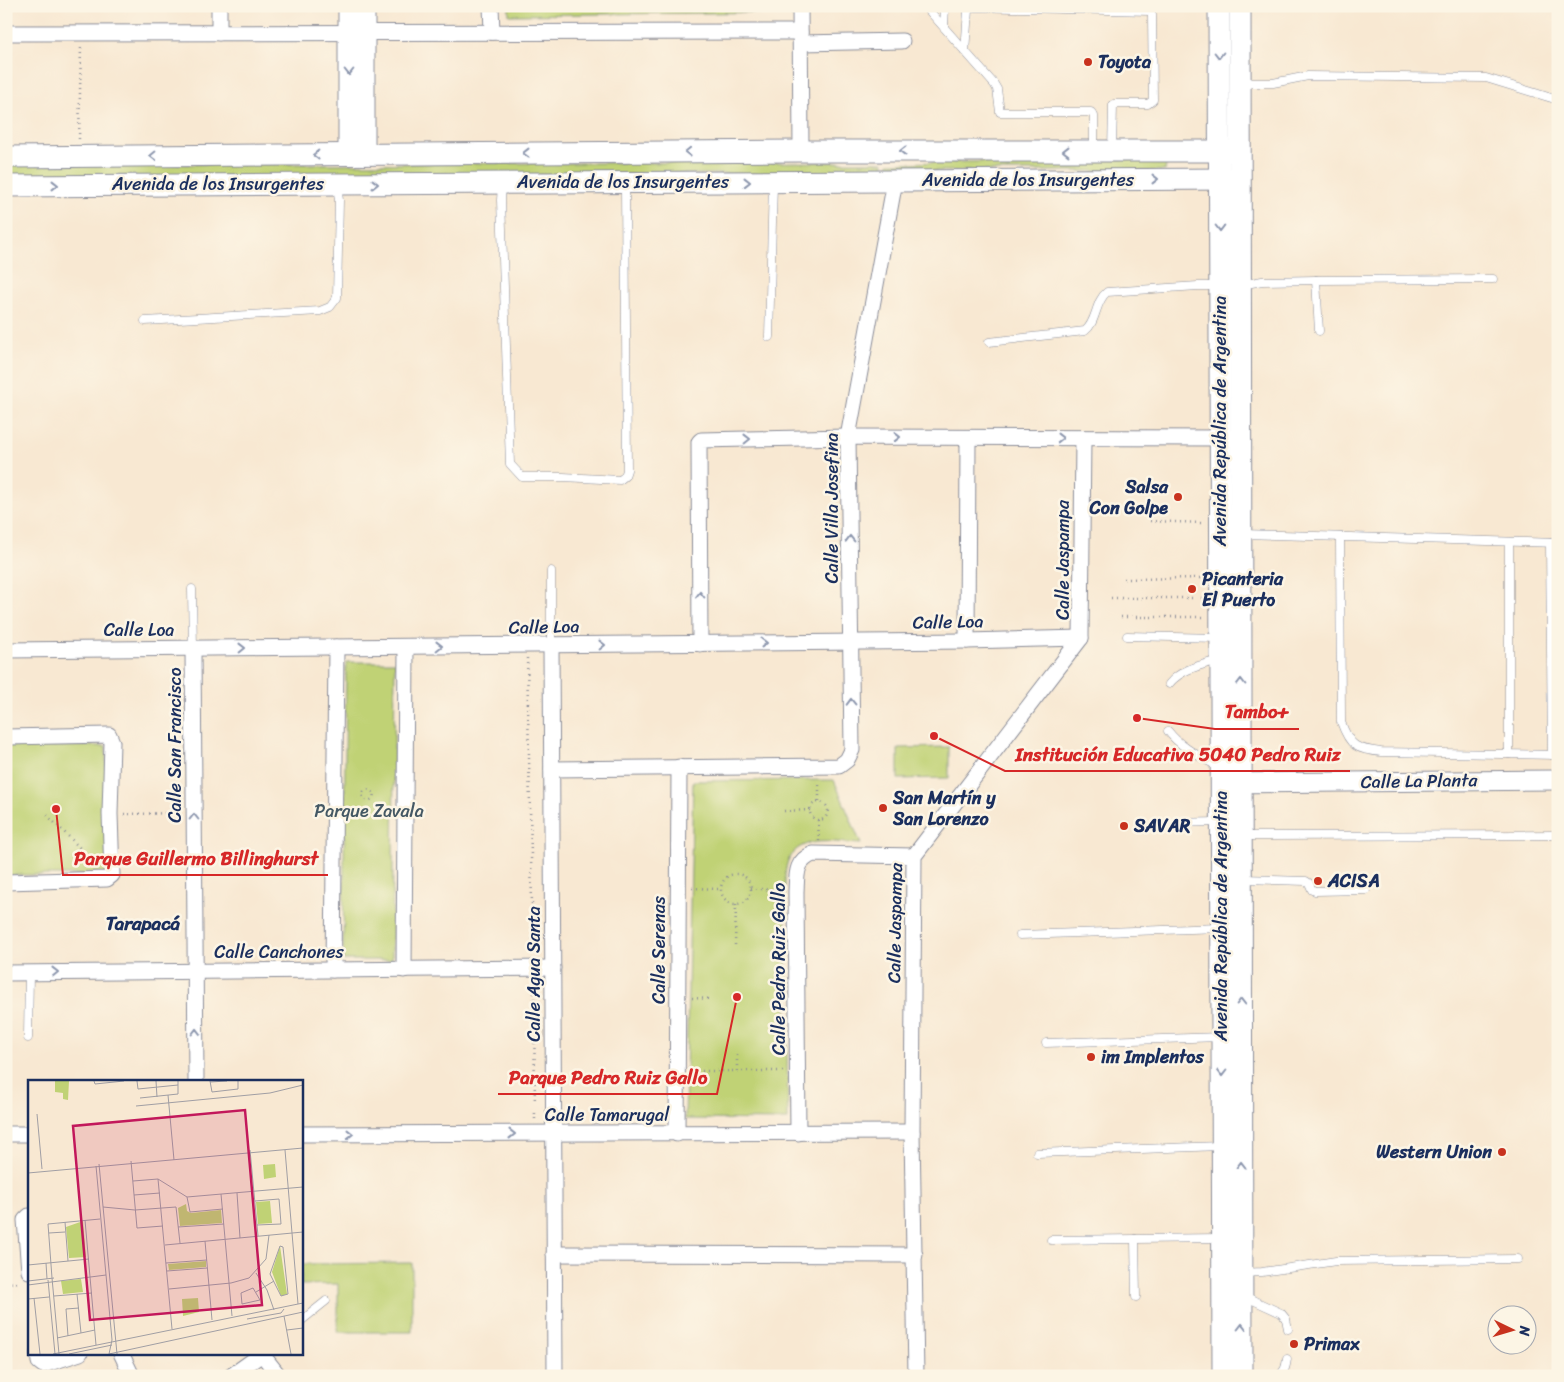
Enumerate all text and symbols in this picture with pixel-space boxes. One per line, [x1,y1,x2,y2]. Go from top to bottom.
place label: Toyota [1098,46,1152,78]
one-way arrow [1214,52,1224,59]
marker: Toyota [1082,56,1094,68]
one-way arrow [344,69,354,77]
one-way arrow [899,146,906,156]
one-way arrow [1061,146,1069,156]
one-way arrow [684,147,692,157]
one-way arrow [521,148,529,158]
one-way arrow [311,150,319,160]
one-way arrow [149,151,156,161]
street label: Avenida de los Insurgentes [921,164,1135,196]
street label: Avenida de los Insurgentes [516,166,730,198]
street label: Avenida de los Insurgentes [111,168,325,200]
one-way arrow [1151,174,1159,185]
one-way arrow [744,177,752,187]
one-way arrow [372,179,379,189]
one-way arrow [52,180,59,190]
one-way arrow [1215,224,1225,232]
street label: Avenida República de Argentina [1204,296,1236,547]
one-way arrow [894,432,901,442]
street label: Calle Villa Josefina [816,433,848,583]
one-way arrow [1056,433,1064,443]
one-way arrow [744,434,751,444]
place label: Salsa Con Golpe [1089,471,1169,524]
marker: Salsa Con Golpe [1172,491,1184,503]
street label: Calle Jaspampa [1047,499,1079,620]
one-way arrow [844,535,855,543]
place label: Picanteria El Puerto [1202,563,1284,616]
marker: Picanteria El Puerto [1186,583,1198,595]
one-way arrow [695,591,705,598]
street label: Calle Loa [912,605,984,639]
street label: Calle Loa [508,610,580,644]
street label: Calle Loa [104,614,174,646]
one-way arrow [760,638,768,648]
one-way arrow [598,640,606,650]
one-way arrow [436,641,443,651]
one-way arrow [238,643,246,653]
street label: Calle San Francisco [159,667,191,823]
one-way arrow [1236,678,1246,686]
callout: Tambo+ [1215,695,1299,729]
text: Tambo+ [1225,695,1290,728]
one-way arrow [846,697,856,705]
callout: Institución Educativa 5040 Pedro Ruiz [1005,737,1350,771]
text: Institución Educativa 5040 Pedro Ruiz [1014,738,1342,771]
street label: Calle La Planta [1360,764,1479,798]
place label: San Martín y San Lorenzo [892,782,996,835]
street label: Avenida República de Argentina [1205,791,1237,1042]
park label: Parque Zavala [314,795,424,827]
marker: San Martín y San Lorenzo [877,802,889,814]
place label: SAVAR [1133,810,1191,842]
one-way arrow [189,813,199,820]
marker: SAVAR [1118,820,1130,832]
callout: Parque Guillermo Billinghurst [63,841,328,875]
text: Parque Guillermo Billinghurst [74,842,319,875]
street label: Calle Jaspampa [878,862,912,983]
place label: ACISA [1327,865,1380,897]
marker: ACISA [1312,875,1324,887]
street label: Calle Pedro Ruiz Gallo [763,883,795,1055]
street label: Calle Serenas [643,895,675,1004]
street label: Calle Agua Santa [518,906,550,1042]
district label: Tarapacá [106,907,181,940]
street label: Calle Canchones [214,936,344,968]
one-way arrow [52,967,59,977]
one-way arrow [1236,998,1246,1006]
one-way arrow [191,1028,201,1036]
place label: im Implentos [1101,1041,1204,1073]
marker: im Implentos [1085,1051,1097,1063]
callout: Parque Pedro Ruiz Gallo [498,1060,717,1094]
text: Parque Pedro Ruiz Gallo [509,1061,708,1094]
one-way arrow [1217,1070,1227,1077]
inset map [28,1080,302,1354]
street label: Calle Tamarugal [545,1099,670,1131]
one-way arrow [346,1129,354,1139]
one-way arrow [509,1129,517,1139]
place label: Western Union [1376,1136,1492,1168]
marker: Western Union [1496,1146,1508,1158]
one-way arrow [1236,1160,1246,1168]
north arrow [1486,1304,1536,1354]
one-way arrow [1237,1323,1247,1330]
text: N [1512,1324,1537,1337]
place label: Primax [1304,1328,1360,1360]
marker: Primax [1288,1338,1300,1350]

